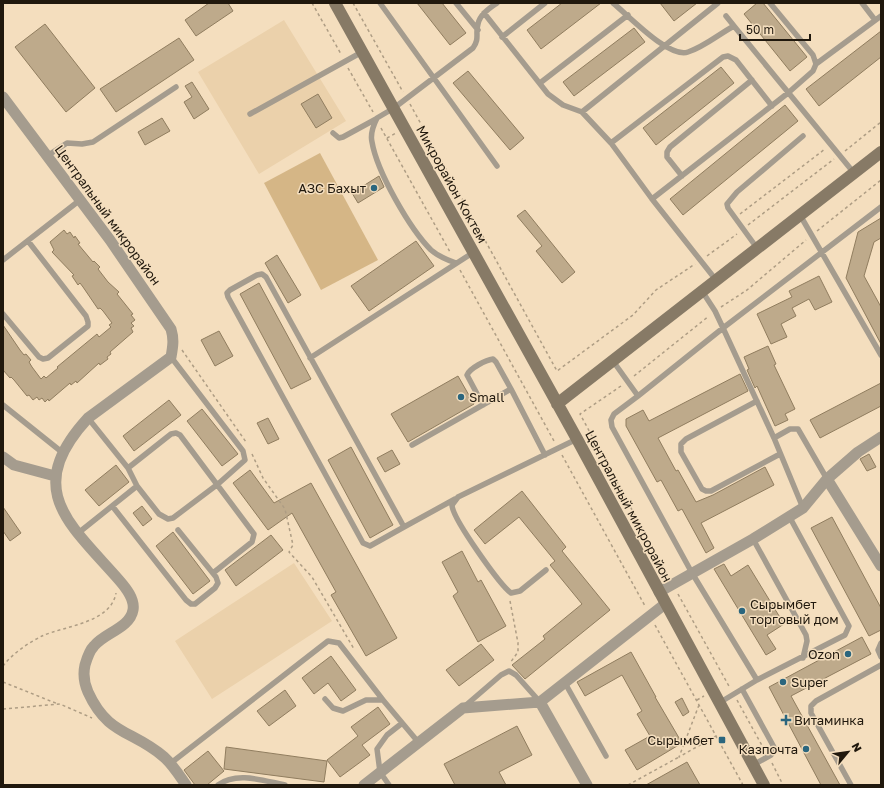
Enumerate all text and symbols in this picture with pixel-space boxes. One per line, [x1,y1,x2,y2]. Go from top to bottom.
scale bar [740,16,810,42]
text: 50 m [746,22,774,37]
street label: Микрорайон Коктем [413,122,491,246]
street label: Центральный микрорайон [52,142,164,288]
place label: АЗС Бахыт [298,180,367,196]
marker: АЗС Бахыт [369,183,379,193]
place label: Small [469,389,505,405]
marker: Small [456,392,466,402]
street label: Центральный микрорайон [582,427,676,585]
place label: Сырымбет торговый дом [750,596,839,627]
marker: Сырымбет торговый дом [737,606,747,616]
place label: Ozon [808,646,840,662]
marker: Ozon [843,649,853,659]
place label: Super [791,674,828,690]
marker: Super [778,677,788,687]
place label: Витаминка [794,712,864,728]
marker: Витаминка [781,715,791,725]
place label: Сырымбет [647,732,715,748]
north arrow [828,732,868,772]
marker: Сырымбет [717,735,727,745]
text: N [849,740,865,754]
place label: Казпочта [739,741,798,757]
marker: Казпочта [801,744,811,754]

